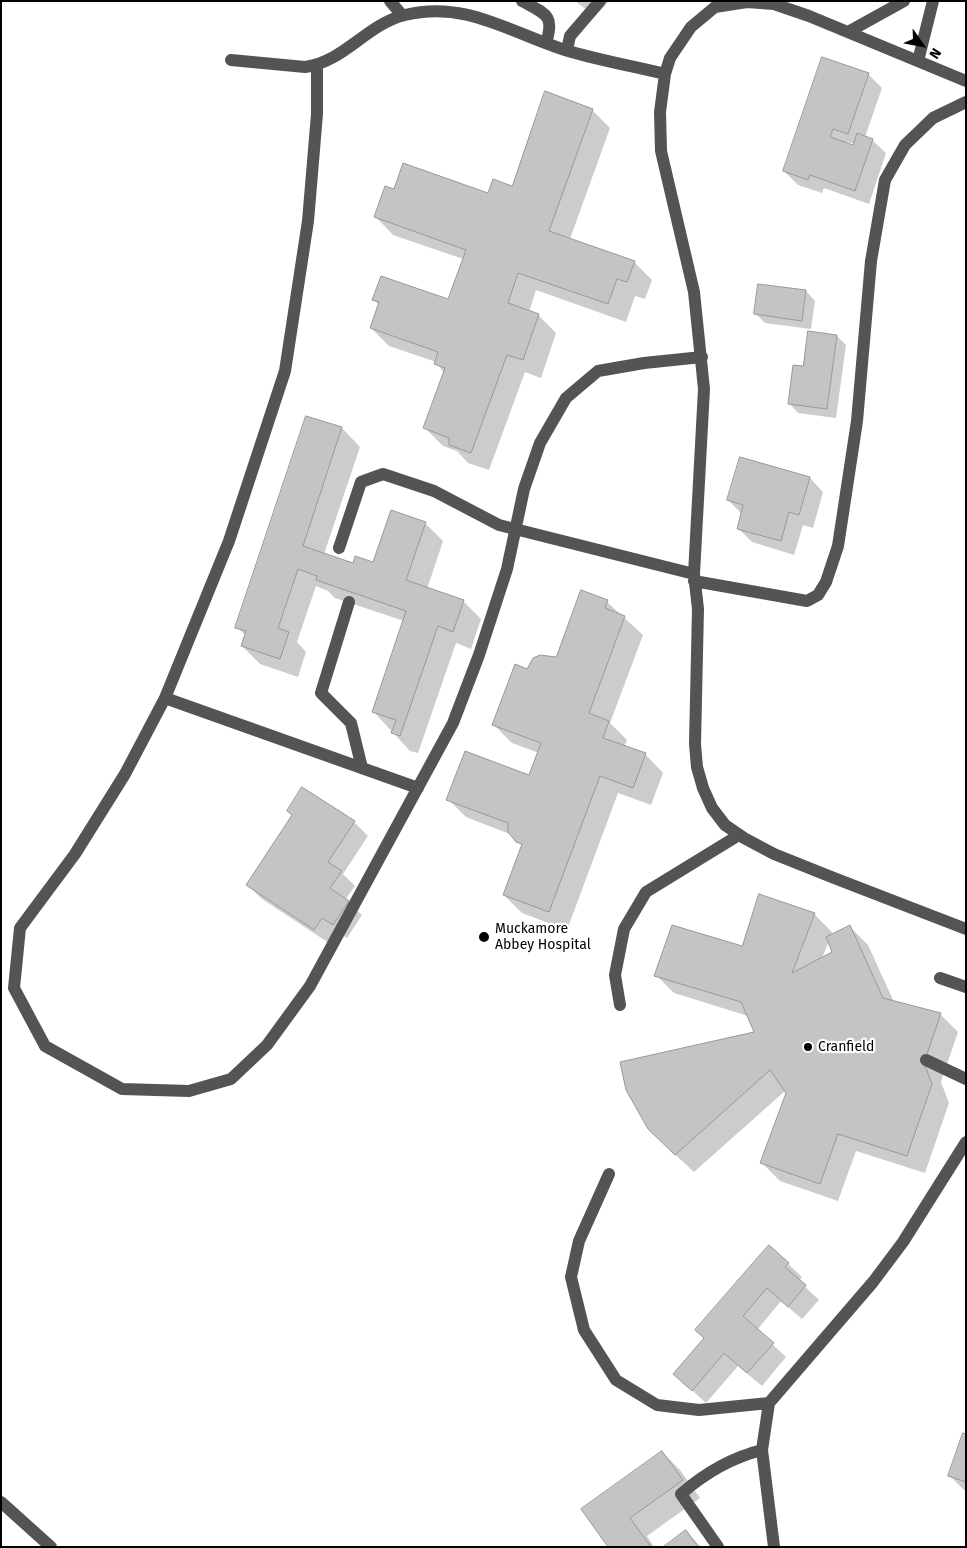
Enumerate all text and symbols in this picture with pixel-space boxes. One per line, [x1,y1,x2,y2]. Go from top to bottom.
north arrow [897,20,947,70]
text: N [925,45,945,62]
place label: Muckamore Abbey Hospital [495,921,591,954]
marker: Muckamore Abbey Hospital [477,930,491,944]
place label: Cranfield [818,1039,874,1055]
marker: Cranfield [802,1041,814,1053]

